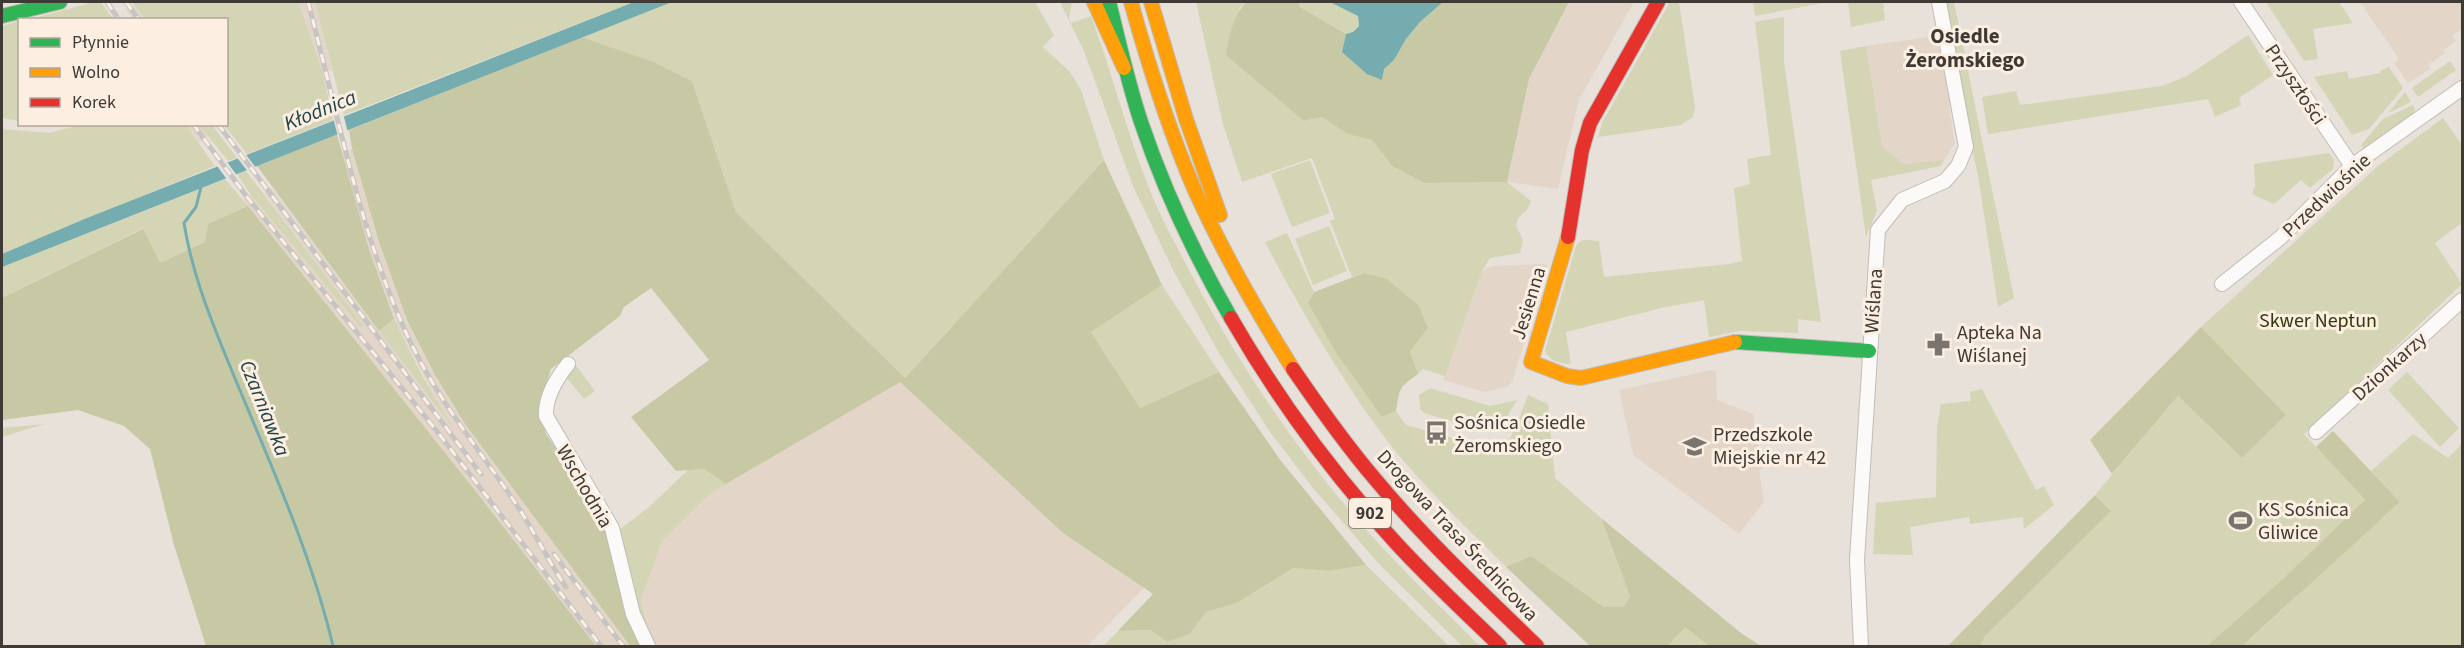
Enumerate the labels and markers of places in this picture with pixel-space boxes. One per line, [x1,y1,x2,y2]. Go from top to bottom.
place label: Apteka Na Wiślanej [1957,319,2042,370]
pharmacy icon: Apteka Na Wiślanej [1926,331,1952,357]
place label: Sośnica Osiedle Żeromskiego [1454,409,1585,460]
bus stop icon: Sośnica Osiedle Żeromskiego [1423,420,1449,446]
place label: Przedszkole Miejskie nr 42 [1713,421,1826,472]
school or university icon: Przedszkole Miejskie nr 42 [1682,433,1708,459]
place label: KS Sośnica Gliwice [2258,496,2349,547]
sports icon: KS Sośnica Gliwice [2227,508,2253,534]

